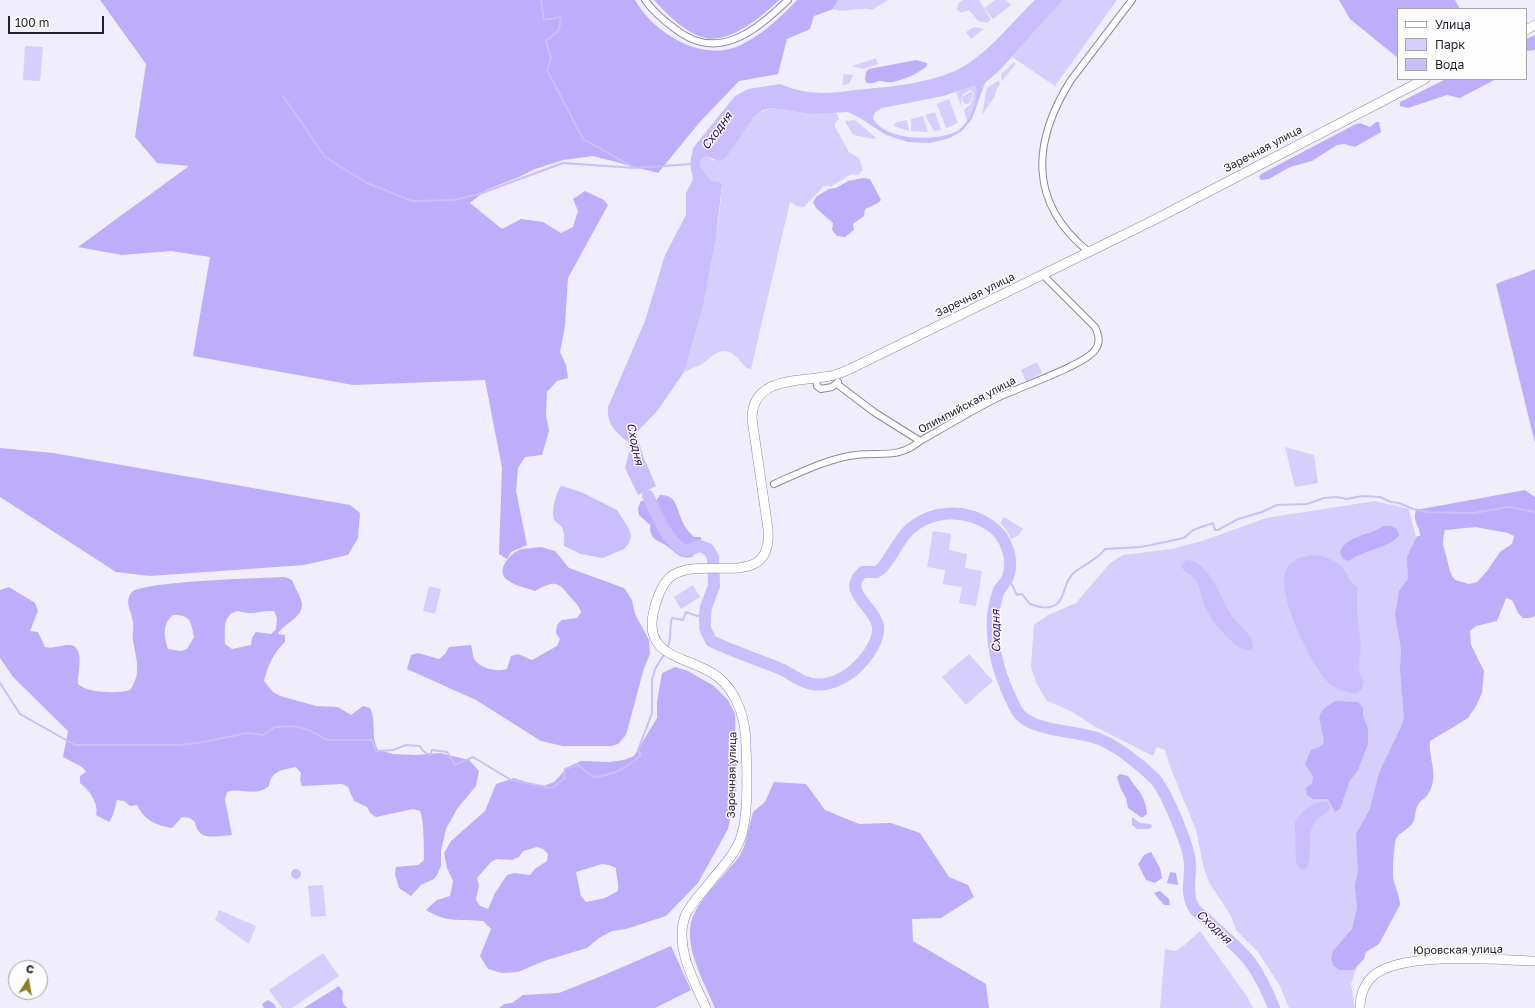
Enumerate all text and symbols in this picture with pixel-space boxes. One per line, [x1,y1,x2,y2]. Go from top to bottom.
scale bar [10,8,106,34]
legend [1397,8,1527,80]
text: 100 m [15,15,49,30]
text: Улица [1435,17,1471,32]
text: Парк [1435,37,1465,52]
text: Вода [1435,57,1464,72]
water label: Сходня [699,109,735,153]
street label: Заречная улица [1222,123,1304,175]
street label: Заречная улица [933,270,1017,320]
street label: Олимпийская улица [916,374,1018,436]
water label: Сходня [623,422,647,466]
water label: Сходня [988,609,1004,653]
street label: Заречная улица [725,732,739,818]
water label: Сходня [1193,907,1235,947]
street label: Юровская улица [1413,943,1503,957]
north arrow [8,960,48,1000]
text: С [25,962,35,976]

